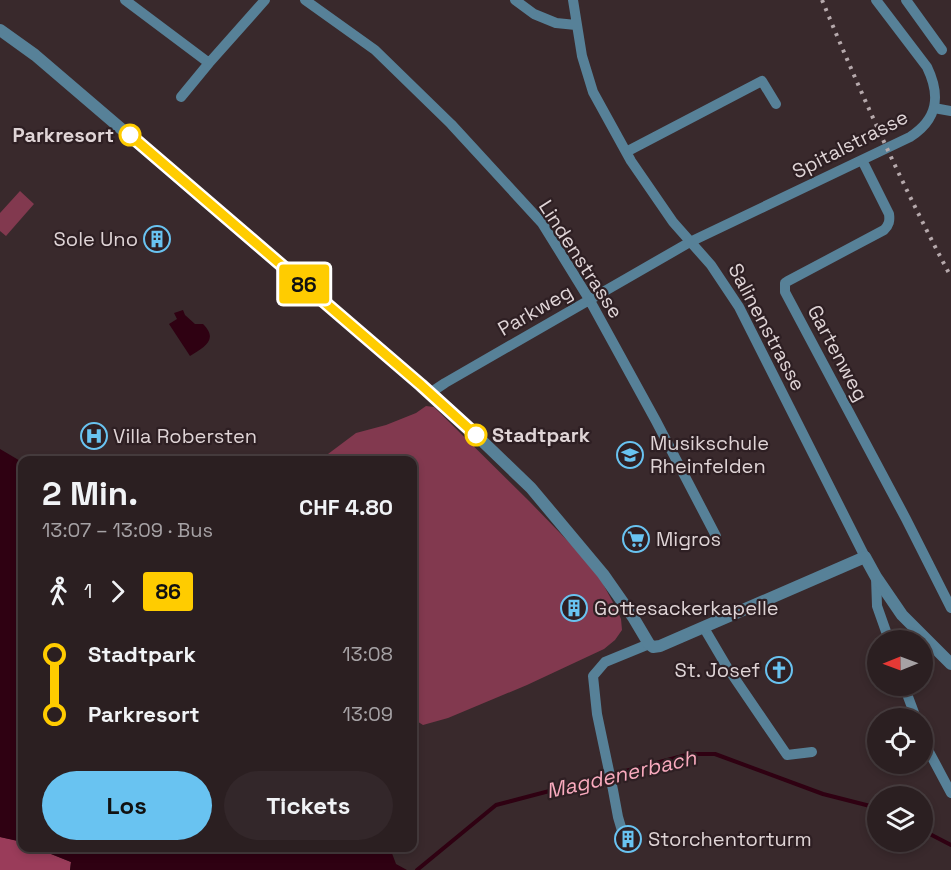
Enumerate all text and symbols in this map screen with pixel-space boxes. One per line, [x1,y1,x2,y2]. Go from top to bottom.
street label: Spitalstrasse [788,104,912,184]
place label: Parkresort [13,122,114,148]
marker: Parkresort [119,124,141,146]
street label: Lindenstrasse [533,195,629,323]
building icon: Sole Uno [142,224,172,254]
place label: Sole Uno [54,226,138,252]
street label: Salinenstrasse [722,259,812,395]
line badge: 86 [277,264,331,304]
text: 86 [291,271,317,298]
street label: Parkweg [493,278,577,342]
street label: Gartenweg [802,300,874,406]
hospital icon: Villa Robersten [79,421,109,451]
place label: Stadtpark [492,422,590,448]
place label: Villa Robersten [113,423,257,449]
marker: Stadtpark [465,424,487,446]
place label: Musikschule Rheinfelden [650,430,769,479]
school or university icon: Musikschule Rheinfelden [615,440,645,470]
text: 2 Min. [42,473,138,515]
text: CHF 4.80 [299,493,393,521]
text: 13:07 – 13:09 · Bus [42,517,213,543]
supermarket icon: Migros [621,524,651,554]
place label: Migros [656,526,721,552]
icon: walk [42,575,75,608]
icon: forward [101,575,134,608]
text: 1 [84,578,92,604]
text: 86 [155,578,181,605]
building icon: Gottesackerkapelle [559,593,589,623]
place label: Gottesackerkapelle [594,595,779,621]
north arrow [867,630,933,696]
map controls [867,630,933,852]
text: Stadtpark [88,640,196,668]
text: 13:08 [342,641,393,667]
church icon: St. Josef [764,655,794,685]
place label: St. Josef [674,657,760,683]
text: Parkresort [88,700,200,728]
text: 13:09 [342,701,393,727]
button: locate [867,708,933,774]
water label: Magdenerbach [543,743,700,804]
button: Los [42,771,212,840]
button: Tickets [224,771,393,840]
button: layers [867,786,933,852]
building icon: Storchentorturm [613,824,643,854]
place label: Storchentorturm [648,826,812,852]

